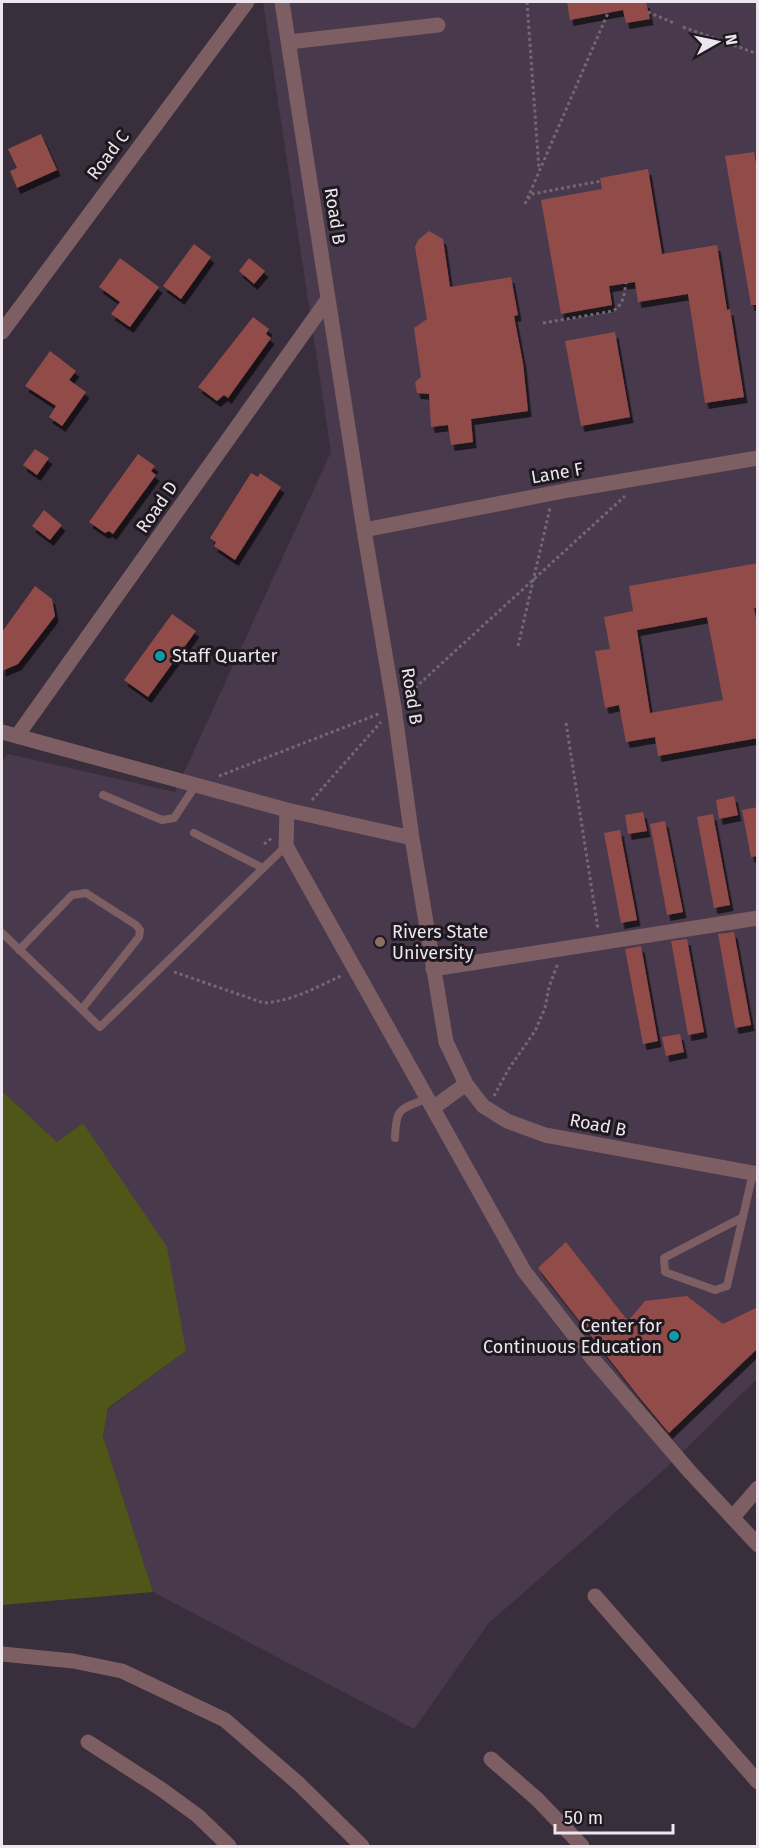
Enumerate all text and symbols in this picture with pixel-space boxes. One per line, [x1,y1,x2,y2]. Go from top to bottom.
north arrow [687,12,747,72]
text: N [721,33,742,46]
street label: Road C [82,126,134,184]
street label: Road B [320,186,350,246]
street label: Lane F [529,458,585,488]
street label: Road D [131,477,183,537]
place label: Staff Quarter [172,645,277,667]
marker: Staff Quarter [153,649,167,663]
street label: Road B [397,666,427,726]
place label: Rivers State University [392,921,488,964]
marker: Rivers State University [373,935,387,949]
street label: Road B [568,1109,628,1141]
place label: Center for Continuous Education [483,1315,662,1358]
marker: Center for Continuous Education [667,1329,681,1343]
scale bar [555,1797,674,1835]
text: 50 m [564,1807,603,1829]

